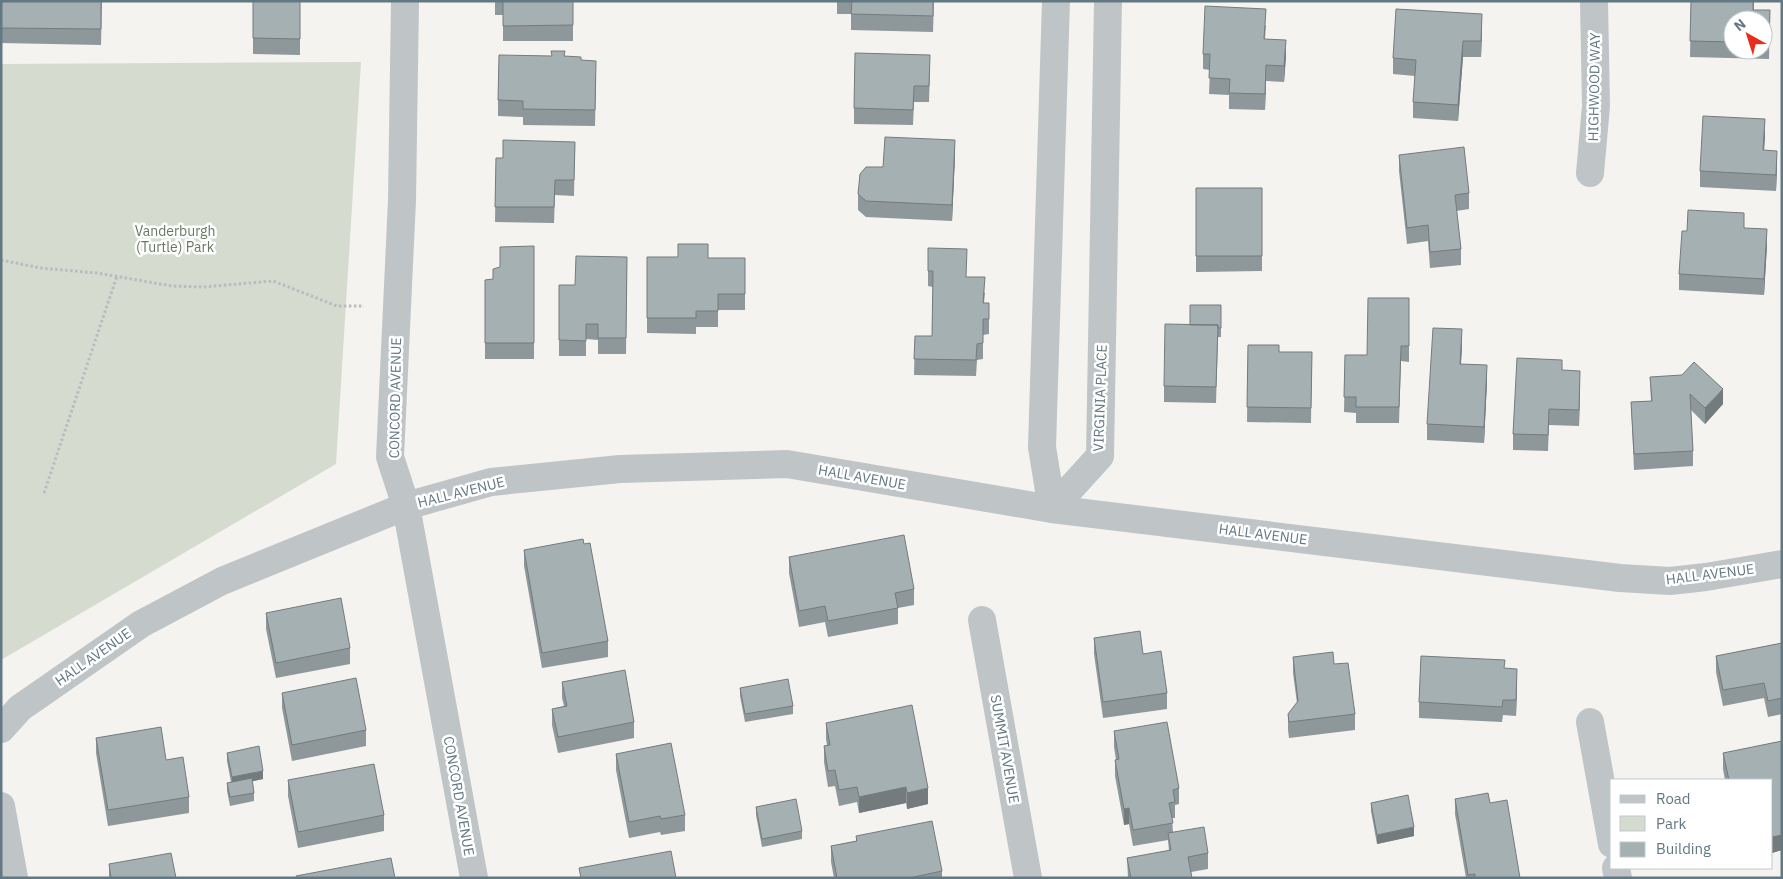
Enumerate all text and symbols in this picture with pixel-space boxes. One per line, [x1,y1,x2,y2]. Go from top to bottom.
north arrow [1723,10,1773,60]
text: N [1730,15,1749,35]
street label: HIGHWOOD WAY [1584,32,1604,142]
park label: Vanderburgh (Turtle) Park [135,222,215,256]
street label: CONCORD AVENUE [385,337,405,459]
street label: VIRGINIA PLACE [1089,344,1111,452]
street label: HALL AVENUE [817,460,907,494]
street label: HALL AVENUE [416,473,506,511]
street label: HALL AVENUE [1218,520,1308,548]
street label: HALL AVENUE [1665,560,1755,588]
street label: HALL AVENUE [51,624,135,690]
street label: SUMMIT AVENUE [987,693,1023,805]
street label: CONCORD AVENUE [440,735,478,857]
legend [1610,779,1773,869]
text: Road [1656,789,1691,808]
text: Park [1656,814,1686,833]
text: Building [1656,839,1711,858]

